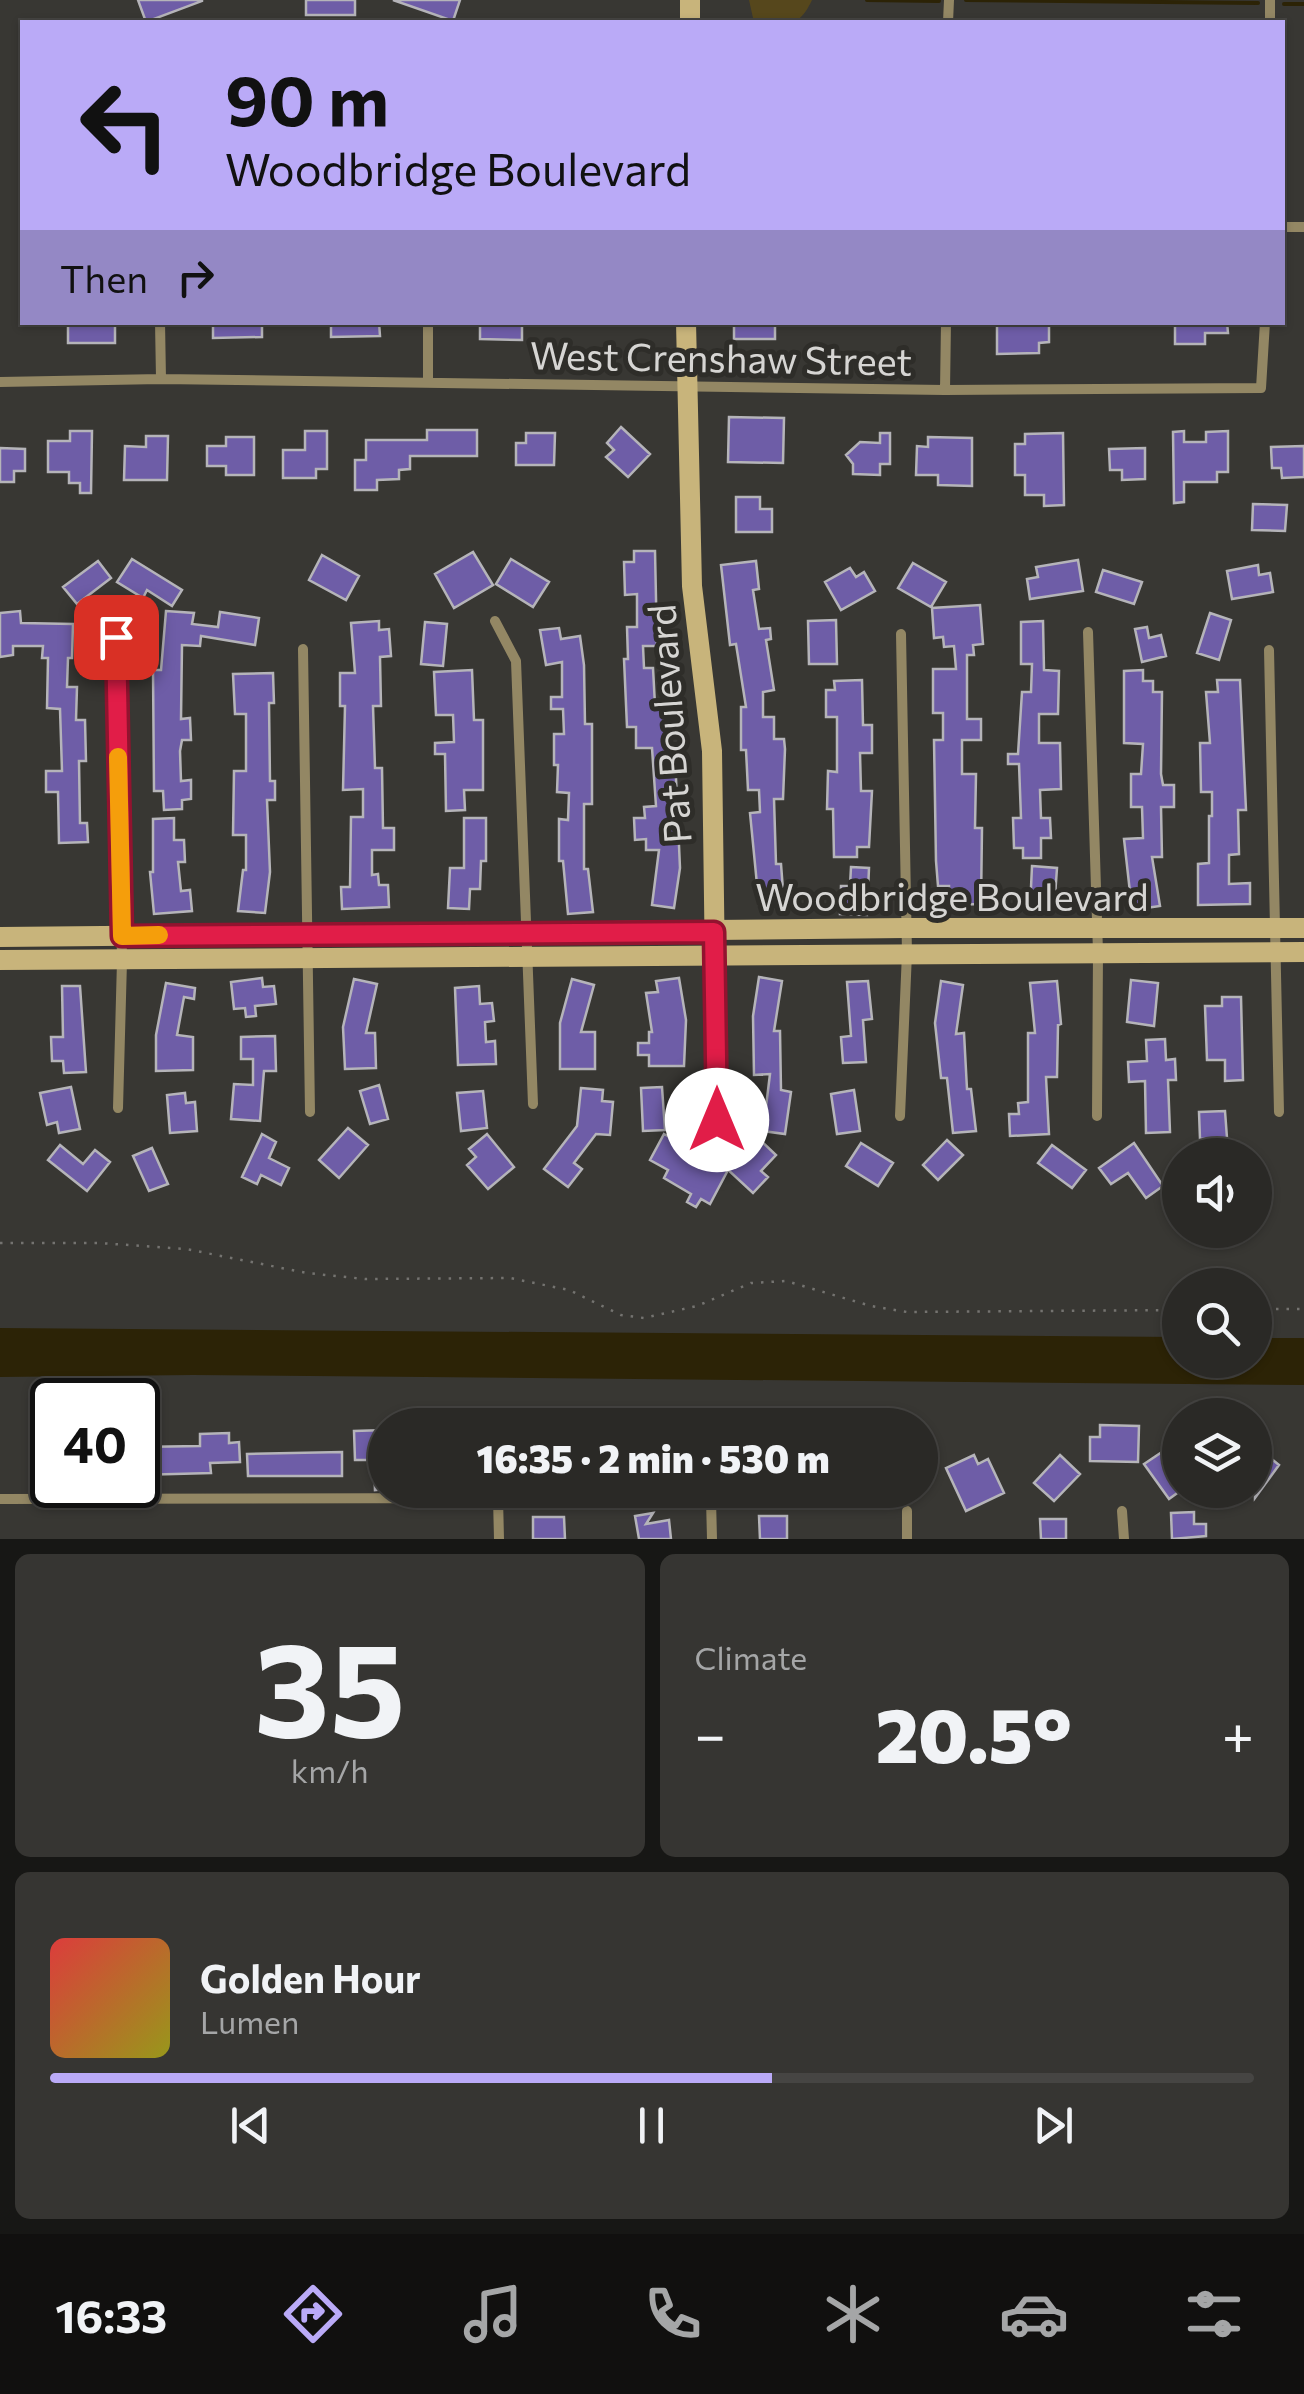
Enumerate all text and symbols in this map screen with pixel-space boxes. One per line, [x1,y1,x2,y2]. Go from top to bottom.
text: 90 m [225,55,389,140]
icon: left [60,60,190,190]
text: Woodbridge Boulevard [225,140,691,195]
icon: right [168,250,223,305]
text: Then [60,254,148,301]
street label: West Crenshaw Street [530,330,912,384]
pin [74,595,159,680]
street label: Pat Boulevard [636,603,700,845]
icon: arrive [89,610,144,665]
street label: Woodbridge Boulevard [755,872,1149,919]
position arrow [665,1068,769,1172]
map controls [1162,1138,1272,1508]
button: sound [1162,1138,1272,1248]
button: search [1162,1268,1272,1378]
speed limit sign: 40 [30,1378,160,1508]
button: layers [1162,1398,1272,1508]
text: 16:35 · 2 min · 530 m [476,1434,830,1481]
text: 35 [254,1605,406,1764]
text: Climate [695,1637,807,1677]
text: 20.5° [875,1687,1072,1778]
text: − [695,1699,726,1766]
text: + [1222,1699,1254,1766]
text: km/h [291,1750,369,1790]
text: Golden Hour [200,1954,421,2001]
text: Lumen [200,2001,299,2041]
icon: previous [223,2098,278,2153]
icon: pause [624,2098,679,2153]
icon: next [1026,2098,1081,2153]
icon: directions [278,2279,348,2349]
icon: music [458,2279,528,2349]
icon: phone [638,2279,708,2349]
icon: climate [818,2279,888,2349]
icon: car [999,2279,1069,2349]
icon: filters [1179,2279,1249,2349]
text: 16:33 [55,2287,167,2342]

